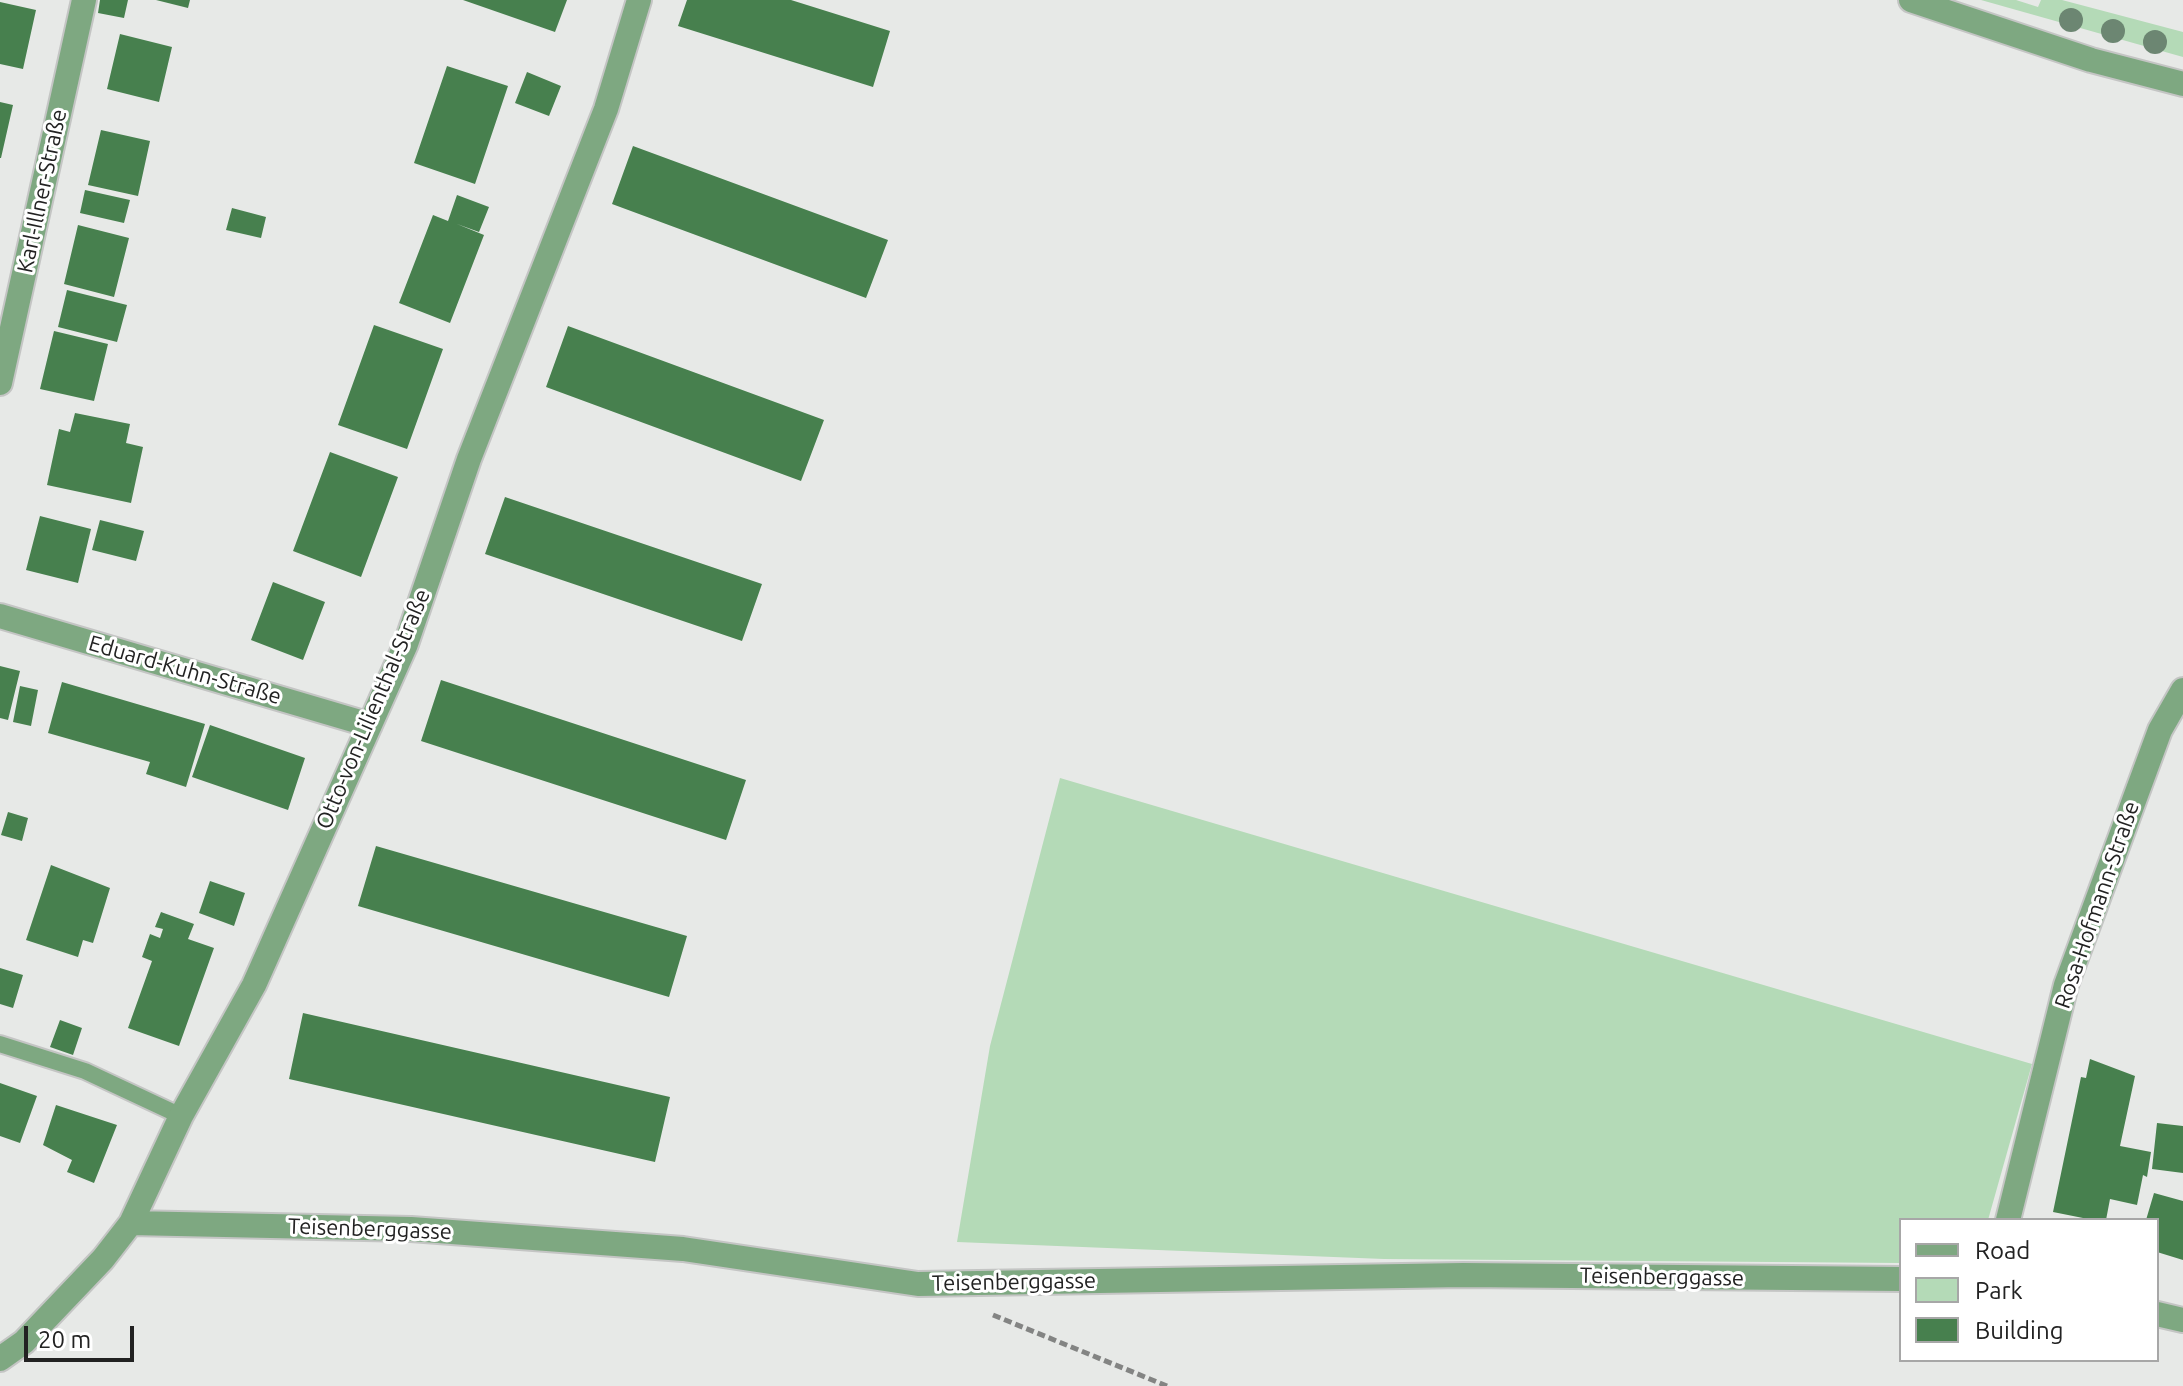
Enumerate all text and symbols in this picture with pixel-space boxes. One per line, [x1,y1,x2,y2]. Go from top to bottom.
street label: Karl-Illner-Straße [12,107,72,275]
street label: Otto-von-Lilienthal-Straße [310,585,436,833]
street label: Eduard-Kuhn-Straße [86,630,284,710]
street label: Rosa-Hofmann-Straße [2049,798,2145,1012]
street label: Teisenberggasse [288,1213,452,1245]
legend [1899,1218,2159,1362]
text: Road [1975,1237,2030,1264]
street label: Teisenberggasse [1580,1262,1744,1292]
street label: Teisenberggasse [932,1267,1096,1297]
text: Park [1975,1277,2023,1304]
scale bar [28,1310,138,1360]
text: Building [1975,1317,2063,1344]
text: 20 m [38,1326,91,1353]

